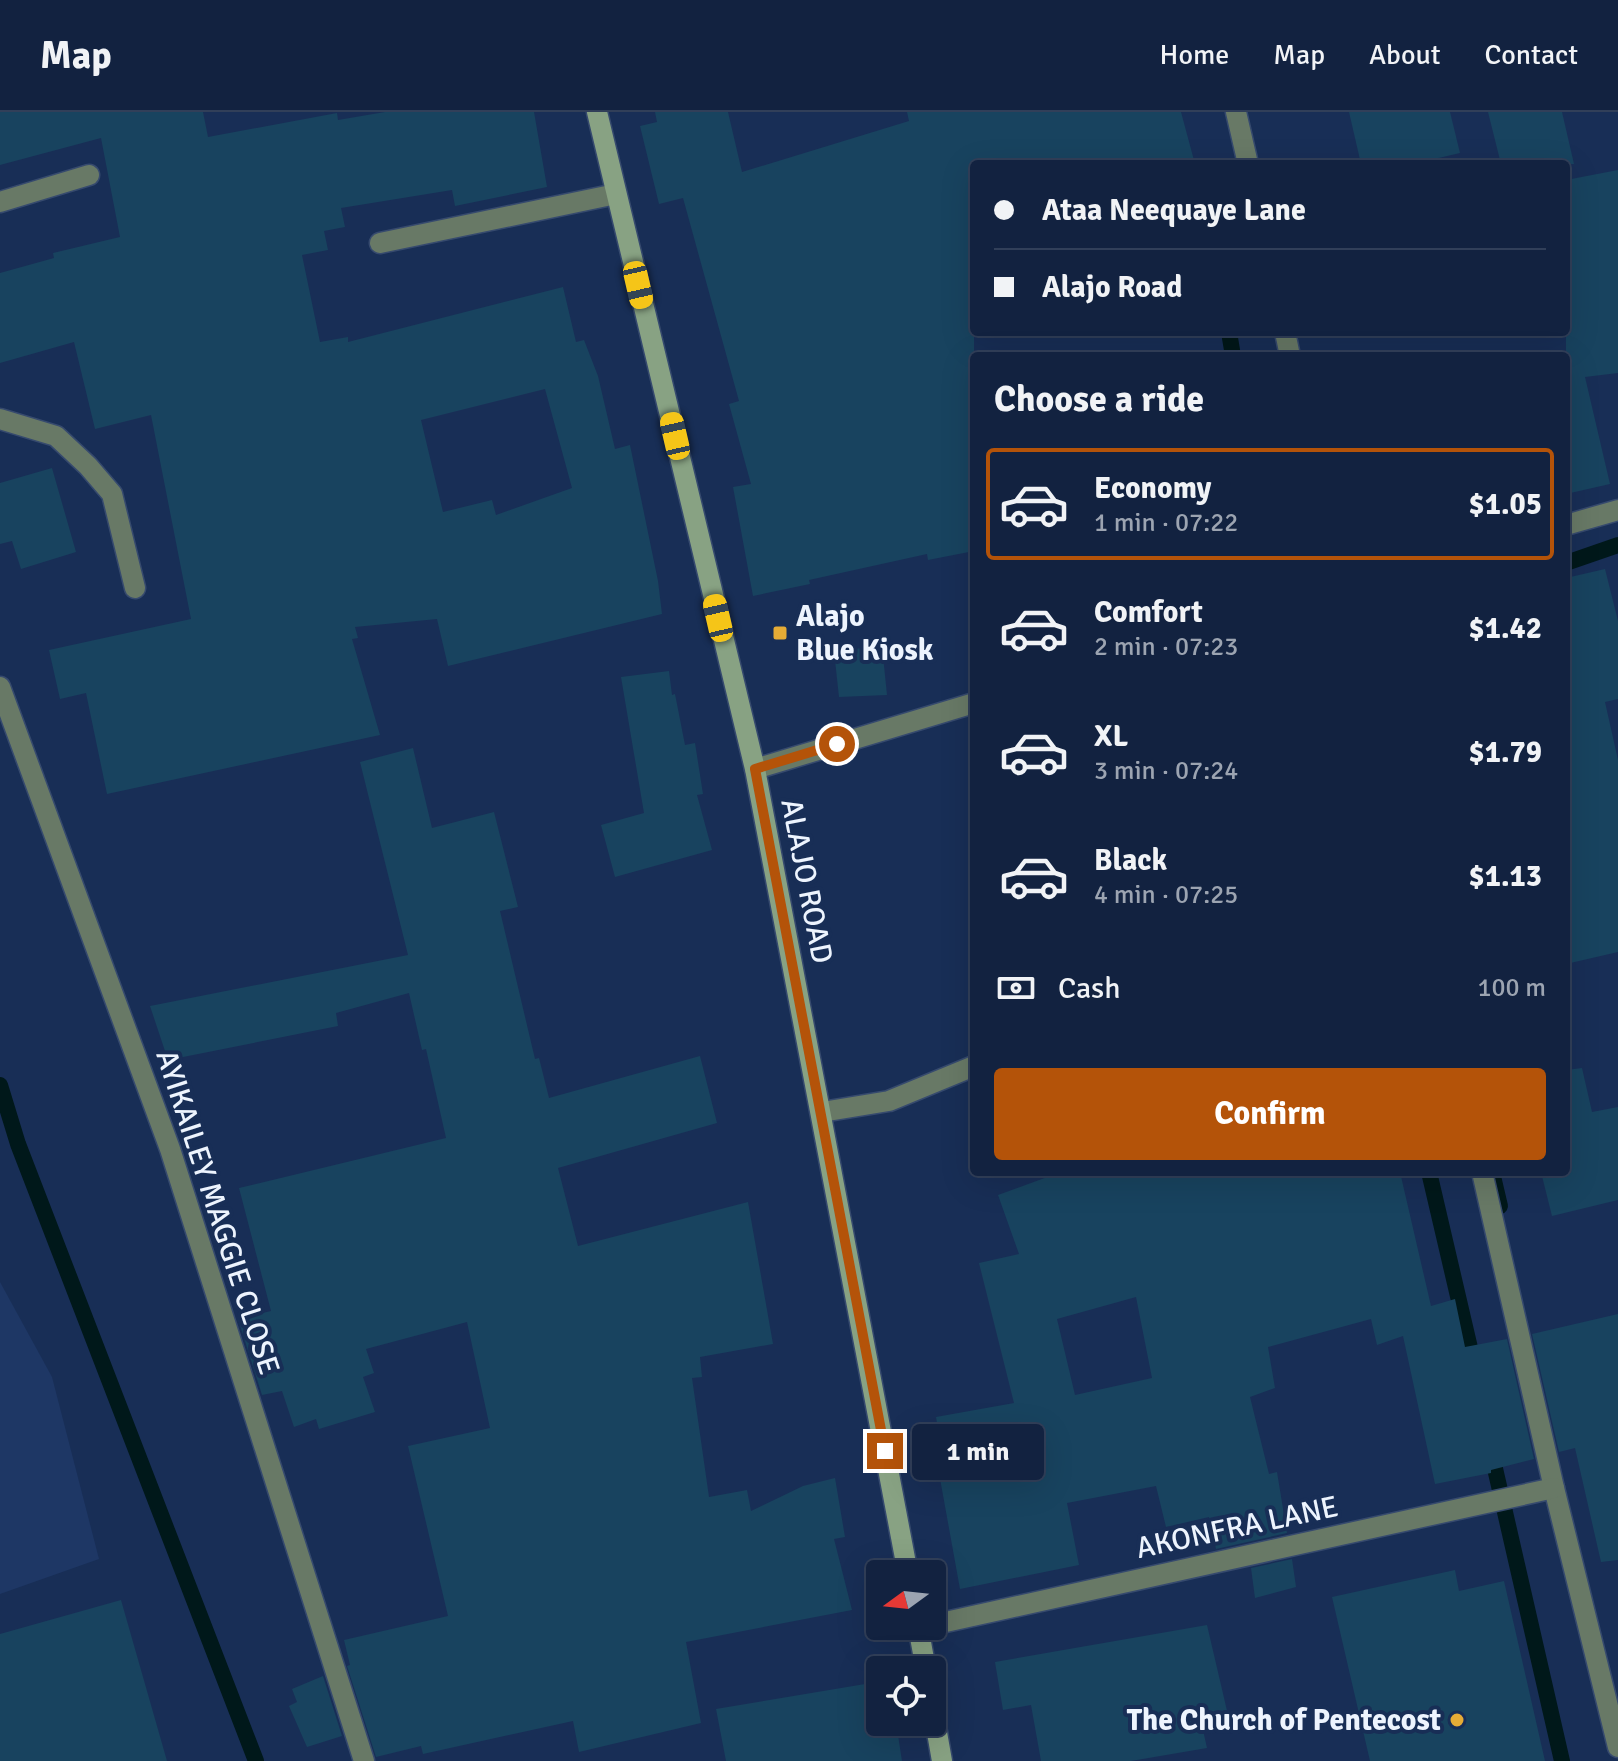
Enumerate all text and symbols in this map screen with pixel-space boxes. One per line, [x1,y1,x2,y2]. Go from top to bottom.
text: Map [40,32,112,79]
text: Home [1160,38,1229,72]
text: Map [1273,38,1325,72]
text: About [1369,38,1441,72]
text: Contact [1485,38,1578,72]
text: Ataa Neequaye Lane [1042,192,1306,229]
car [621,259,655,311]
text: Alajo Road [1042,269,1182,306]
text: Choose a ride [994,377,1204,422]
car [658,410,692,462]
icon: car [998,468,1070,540]
text: Economy [1094,470,1211,507]
text: $1.05 [1469,486,1542,523]
text: 1 min · 07:22 [1094,507,1238,539]
car [701,592,735,644]
icon: car [998,592,1070,664]
text: Comfort [1094,594,1203,631]
place label: Alajo Blue Kiosk [796,598,934,669]
text: $1.42 [1469,610,1542,647]
marker: Alajo Blue Kiosk [771,624,789,642]
text: 2 min · 07:23 [1094,631,1238,663]
icon: car [998,716,1070,788]
text: XL [1094,718,1128,755]
route start [819,726,855,762]
text: $1.79 [1469,734,1542,771]
text: 3 min · 07:24 [1094,755,1238,787]
street label: ALAJO ROAD [772,796,841,967]
icon: car [998,840,1070,912]
text: Black [1094,842,1167,879]
text: $1.13 [1469,858,1542,895]
text: 4 min · 07:25 [1094,879,1238,911]
icon: cash [994,966,1038,1010]
text: Cash [1058,970,1121,1007]
text: 100 m [1477,972,1546,1004]
street label: AYIKAILEY MAGGIE CLOSE [148,1045,288,1379]
button: Confirm [994,1068,1546,1160]
callout: 1 min [913,1423,1045,1479]
route end [867,1433,903,1469]
text: 1 min [947,1436,1009,1468]
street label: AKONFRA LANE [1133,1488,1342,1567]
north arrow [866,1560,946,1640]
map controls [866,1560,946,1736]
button: locate [866,1656,946,1736]
place label: The Church of Pentecost [1127,1702,1441,1739]
marker: The Church of Pentecost [1448,1711,1466,1729]

